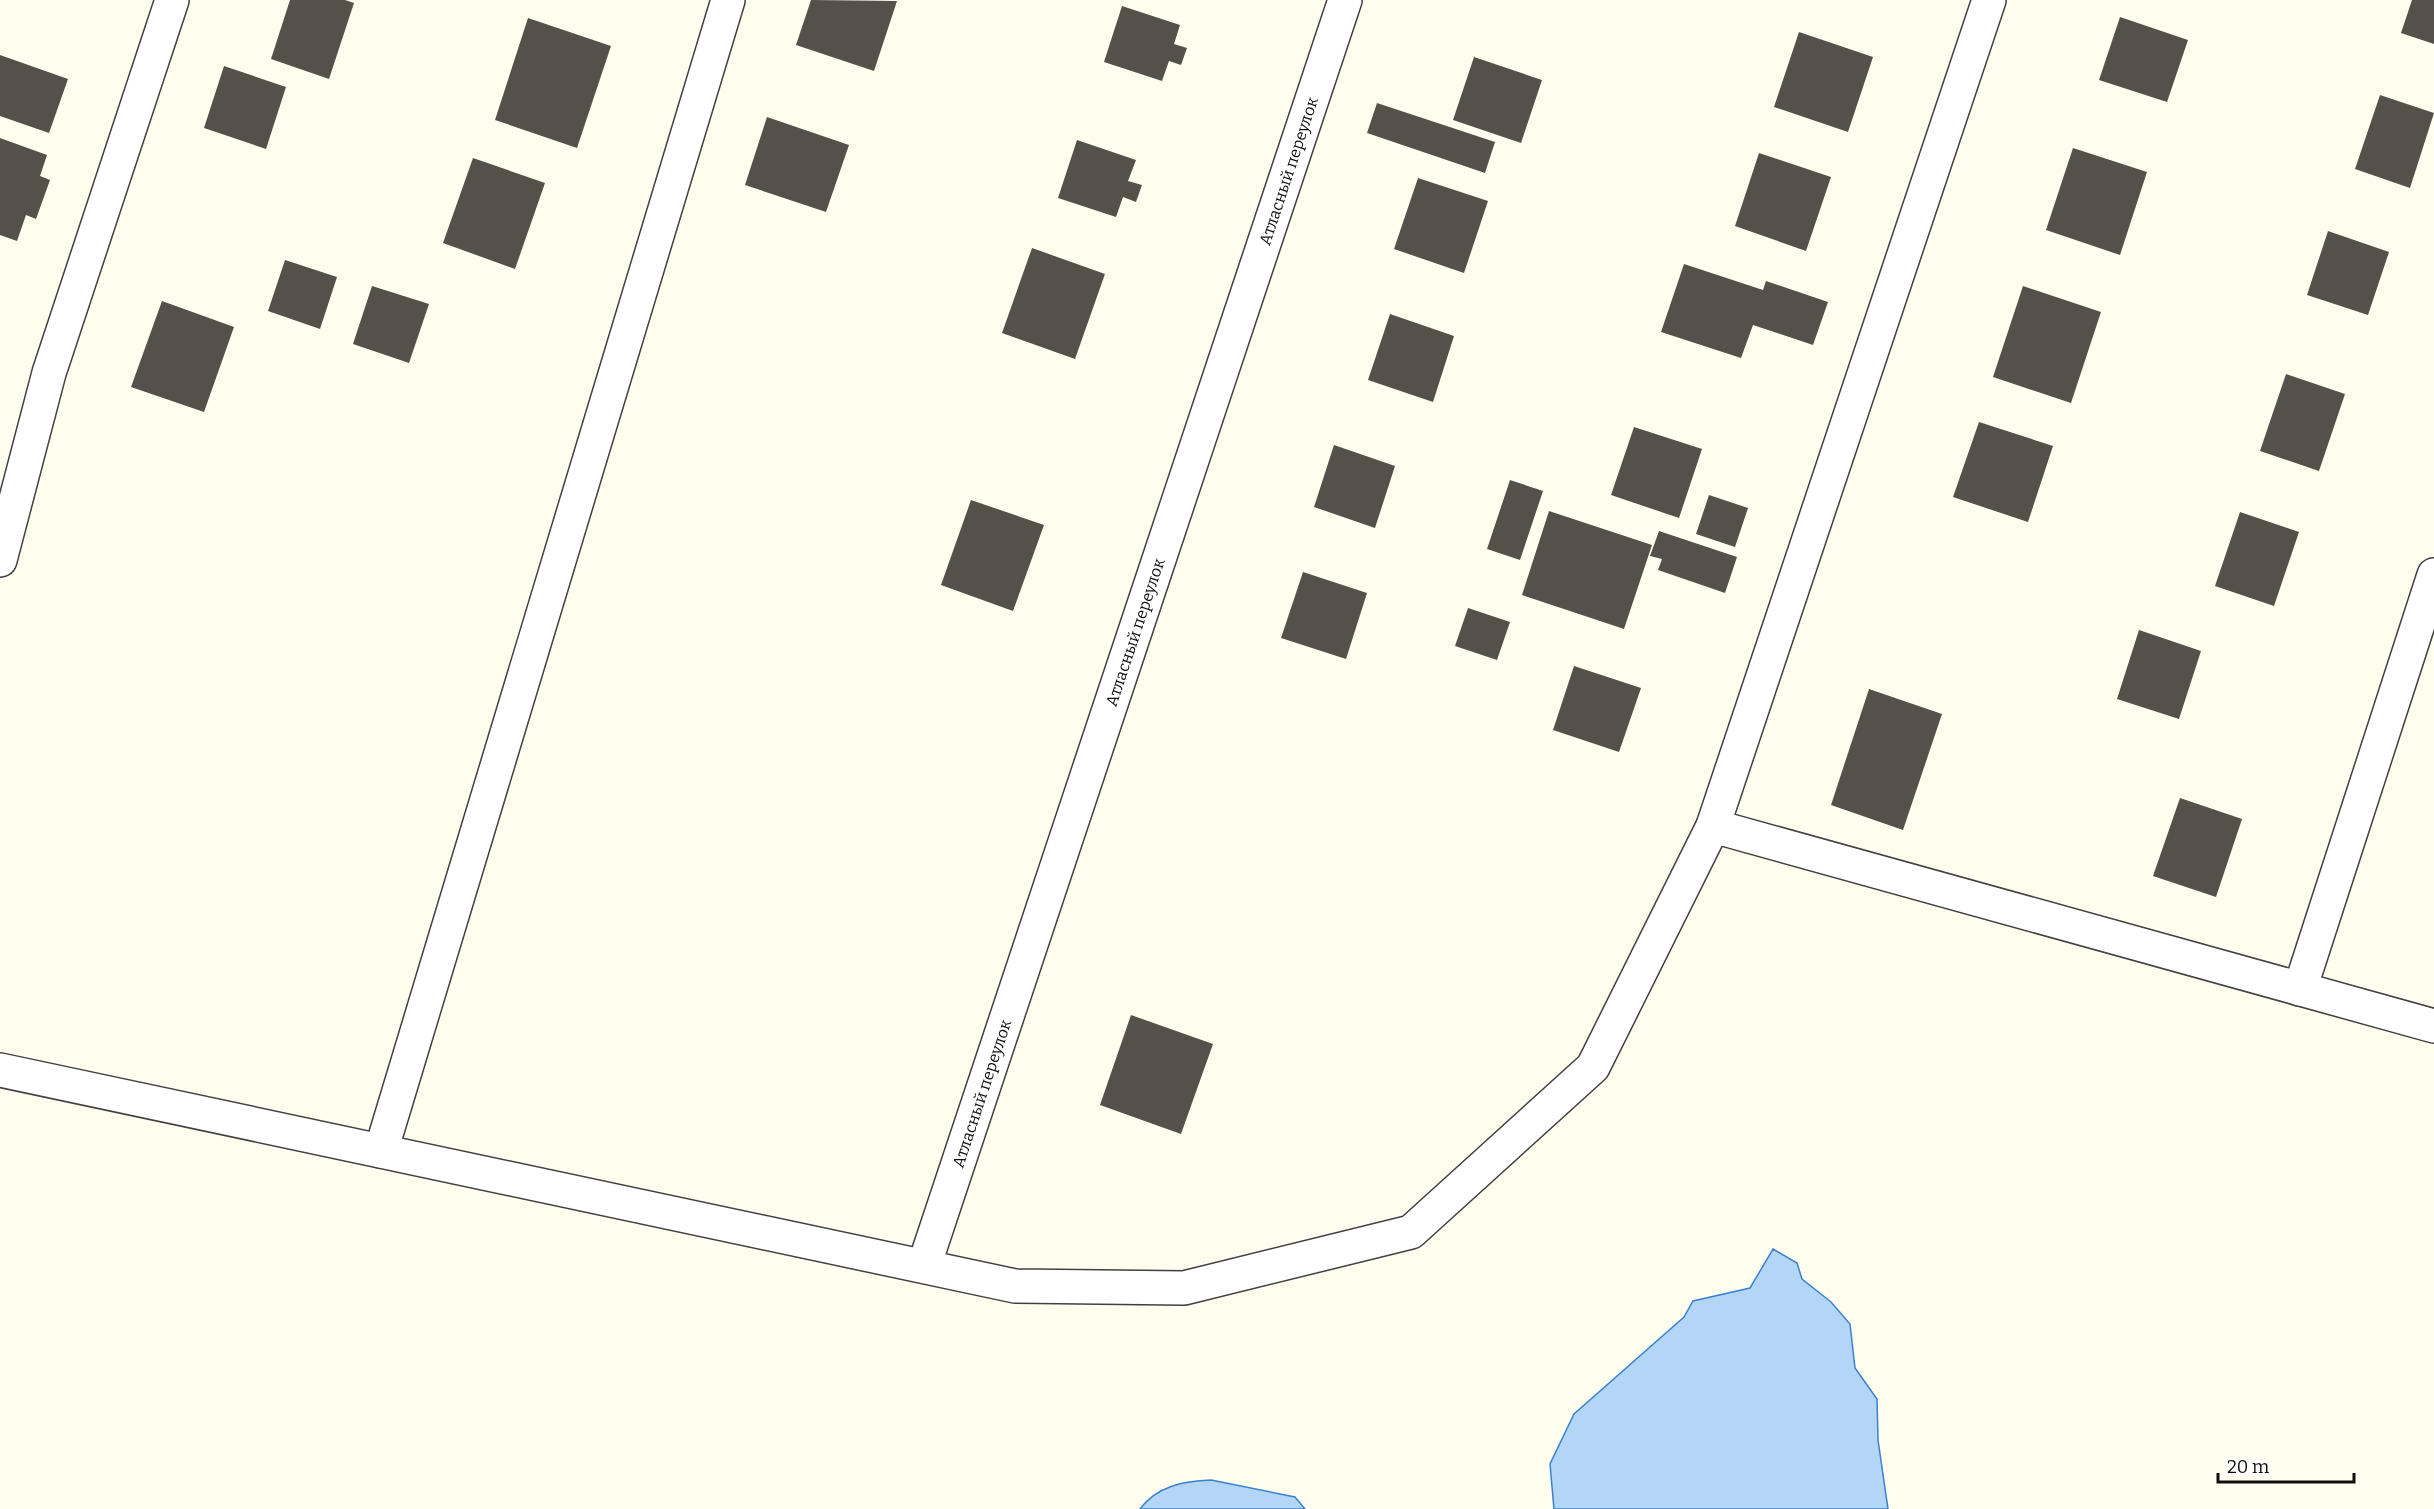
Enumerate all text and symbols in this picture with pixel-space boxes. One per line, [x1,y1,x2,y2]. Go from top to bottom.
street label: Атласный переулок [1255,94,1322,247]
street label: Атласный переулок [1101,555,1168,709]
street label: Атласный переулок [948,1016,1015,1170]
scale bar [2218,1446,2354,1484]
text: 20 m [2227,1456,2269,1478]

